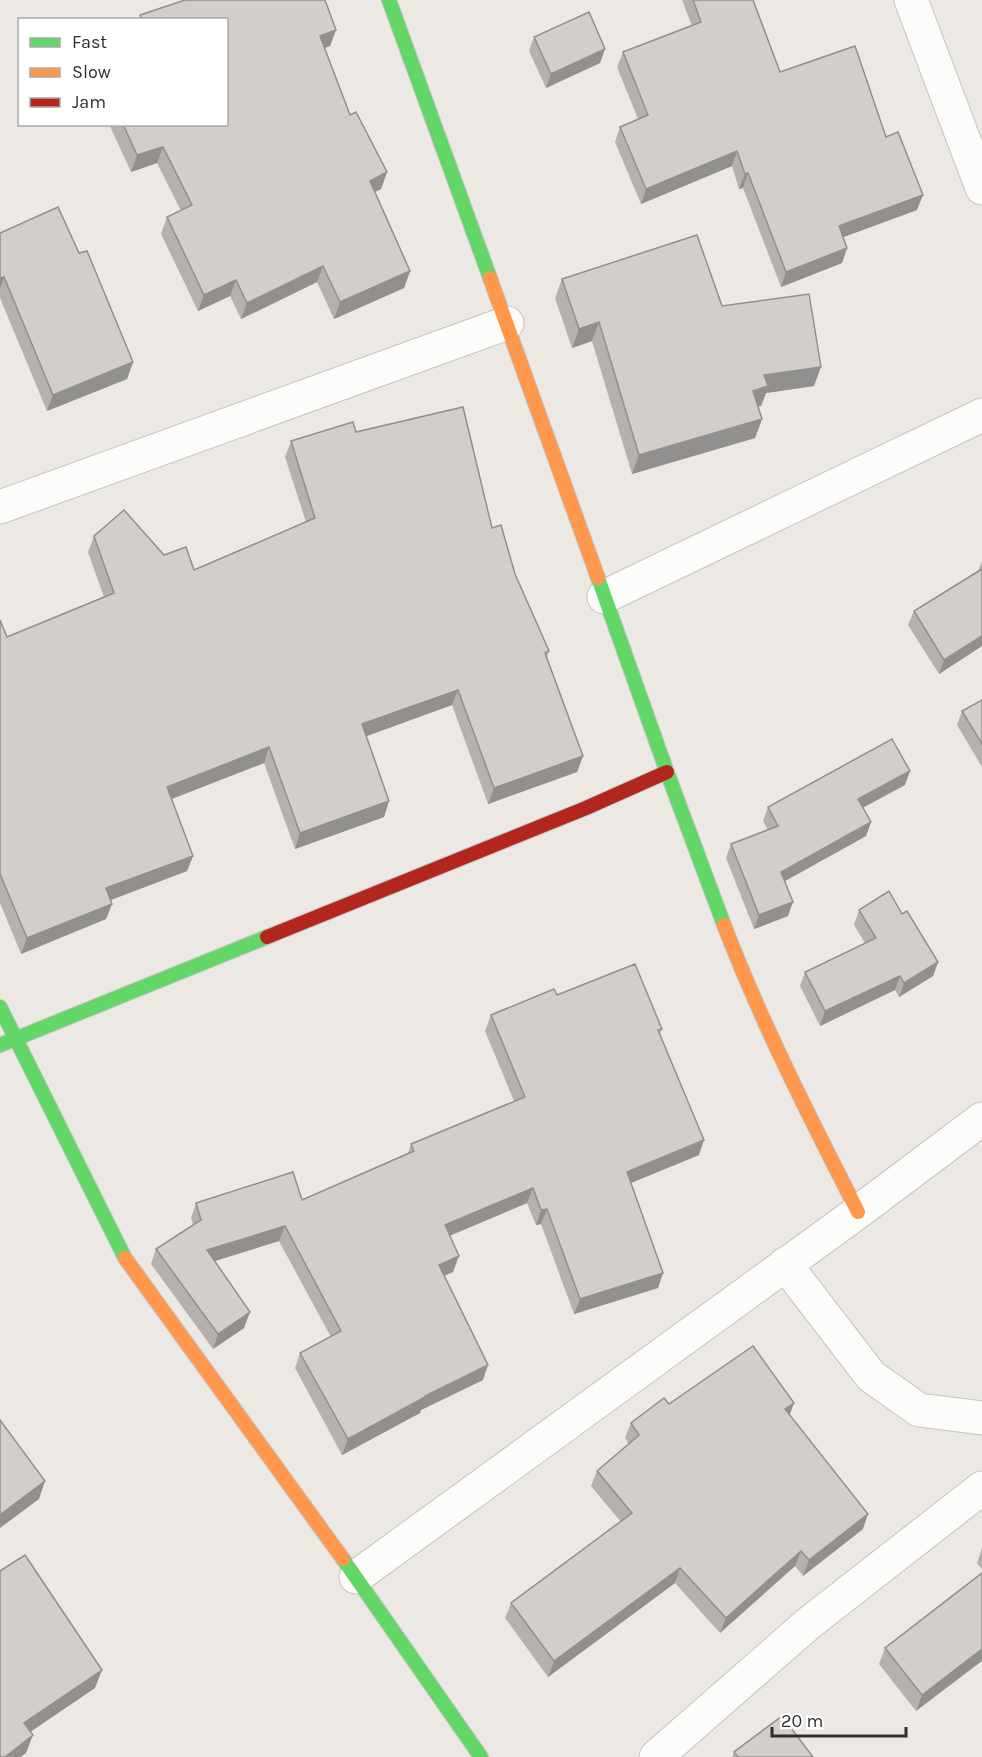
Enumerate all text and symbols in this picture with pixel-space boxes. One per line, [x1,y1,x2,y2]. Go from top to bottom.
legend [18,18,228,126]
text: Fast [72,31,107,53]
text: Slow [72,61,111,83]
text: Jam [72,91,106,113]
scale bar [772,1700,906,1738]
text: 20 m [781,1710,823,1732]

